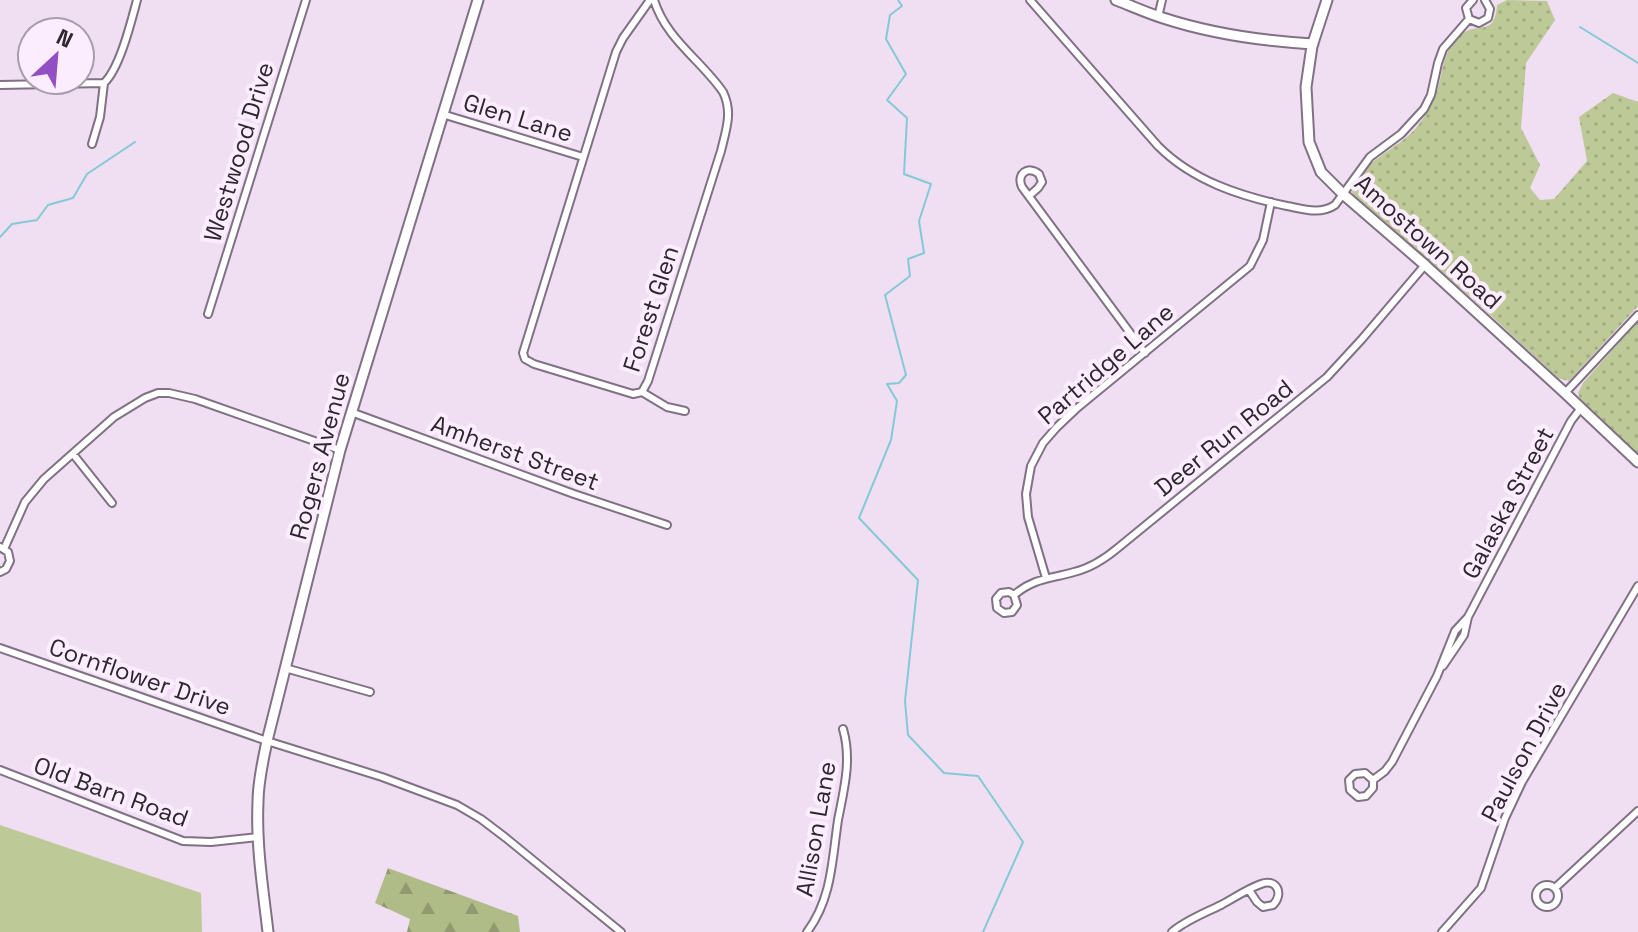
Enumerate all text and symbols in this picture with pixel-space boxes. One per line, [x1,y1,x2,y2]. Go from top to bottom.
north arrow [16,16,96,96]
text: N [52,22,78,54]
street label: Westwood Drive [196,58,281,245]
street label: Glen Lane [460,86,577,149]
street label: Amostown Road [1348,167,1508,316]
street label: Forest Glen [616,242,685,376]
street label: Partridge Lane [1031,296,1180,431]
street label: Rogers Avenue [282,369,357,543]
street label: Deer Run Road [1148,372,1299,503]
street label: Amherst Street [427,408,603,497]
street label: Galaska Street [1454,421,1561,584]
street label: Cornflower Drive [45,631,235,722]
street label: Paulson Drive [1474,676,1573,827]
street label: Old Barn Road [30,749,193,834]
street label: Allison Lane [788,759,843,899]

